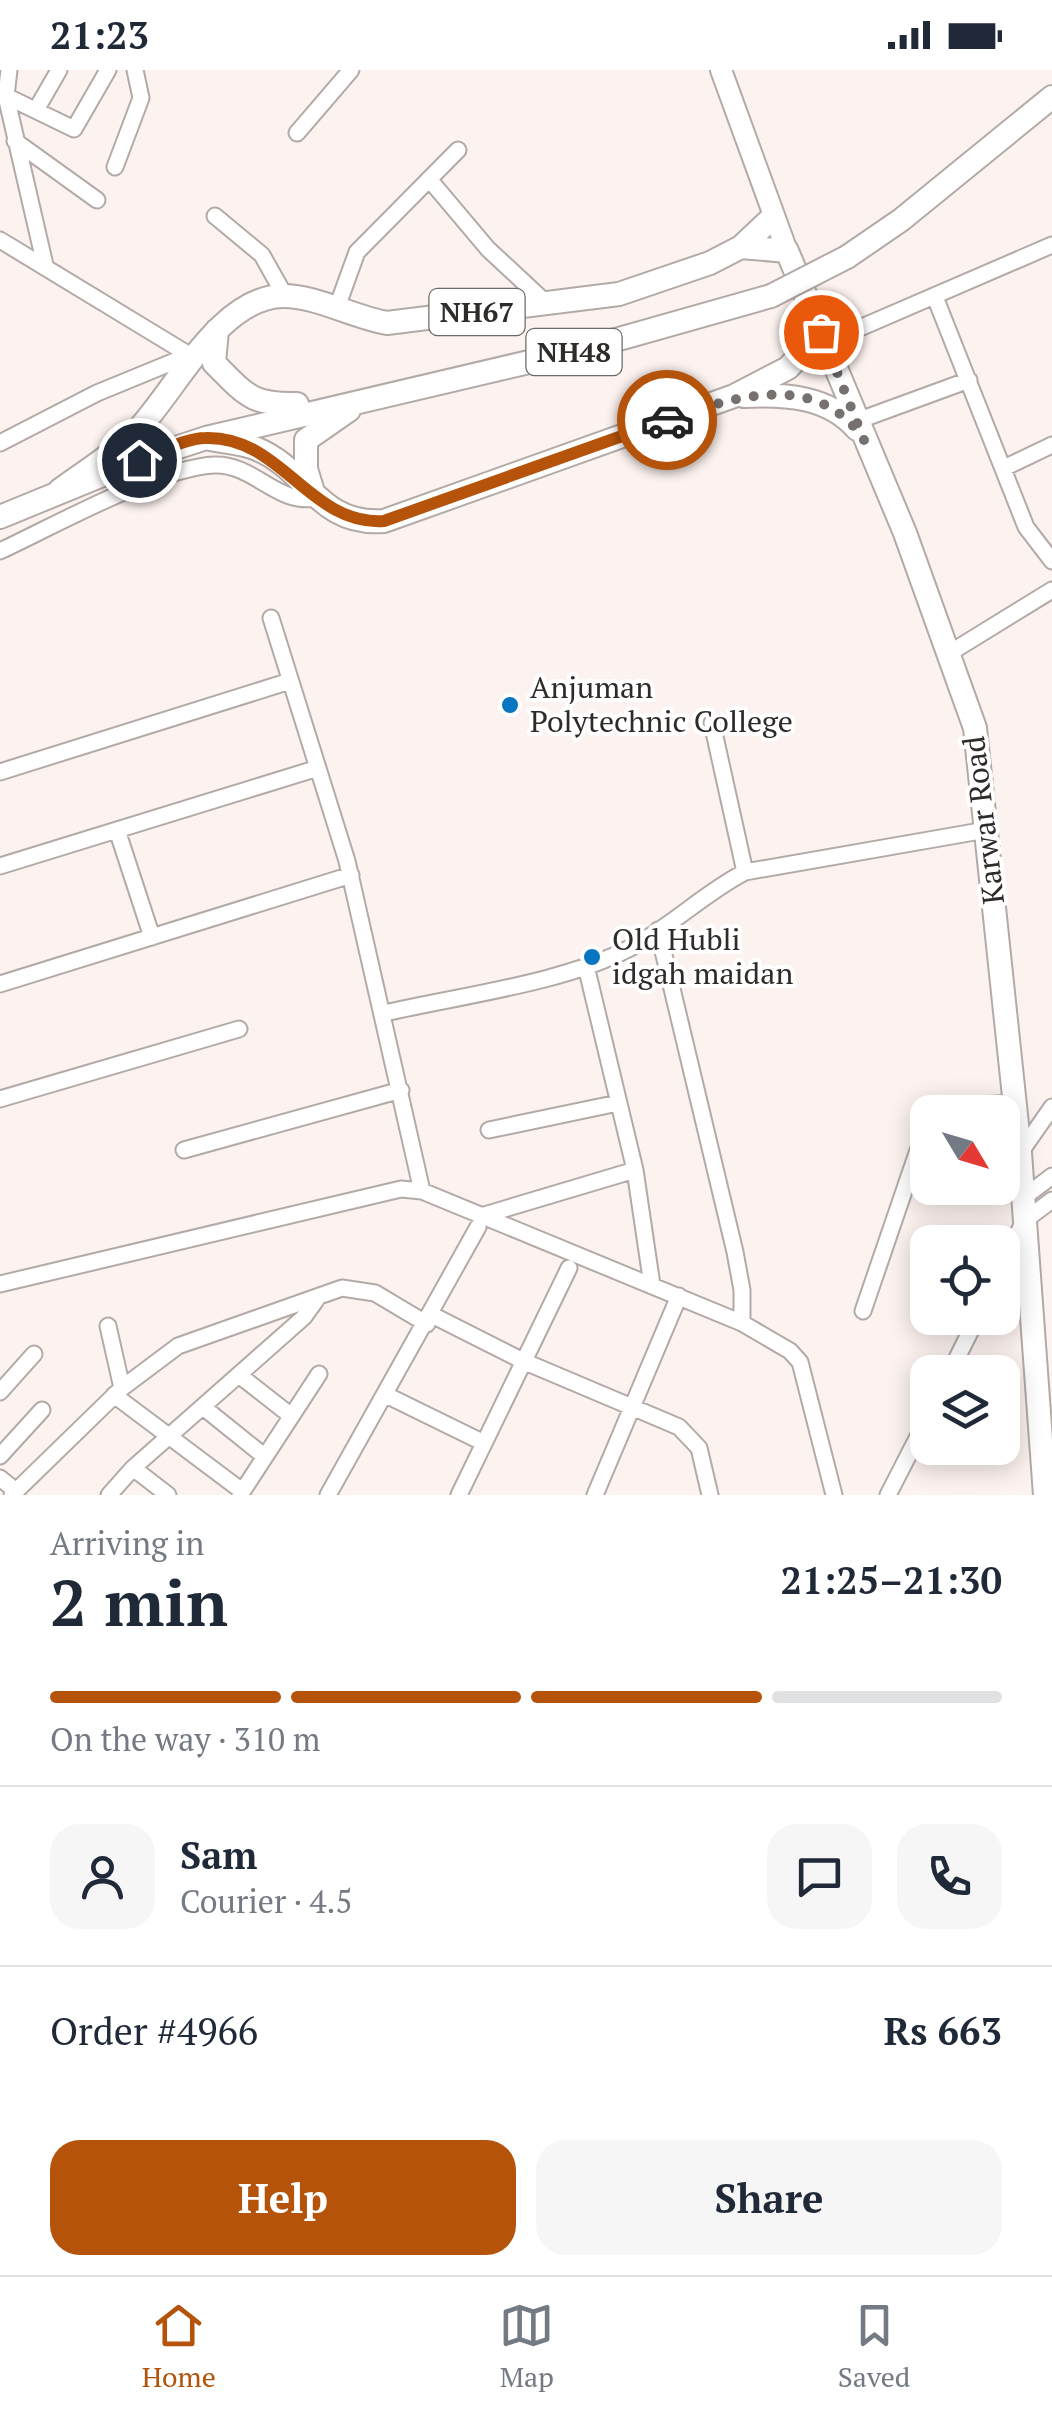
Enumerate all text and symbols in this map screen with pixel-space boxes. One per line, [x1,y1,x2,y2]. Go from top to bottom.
text: 21:23 [50,10,149,60]
road number: NH67 [430,289,524,335]
pin [779,290,864,375]
icon: bag [794,305,849,360]
road number: NH48 [526,329,622,375]
courier [617,370,717,470]
icon: car [640,393,695,448]
pin [97,418,182,503]
icon: home [112,433,167,488]
place label: Anjuman Polytechnic College [530,667,793,741]
marker: Anjuman Polytechnic College [499,694,521,716]
street label: Karwar Road [953,734,1013,906]
place label: Old Hubli idgah maidan [612,919,793,993]
marker: Old Hubli idgah maidan [581,946,603,968]
north arrow [910,1095,1020,1205]
map controls [910,1095,1020,1465]
button: locate [910,1225,1020,1335]
button: layers [910,1355,1020,1465]
text: Arriving in [50,1522,204,1564]
text: 21:25–21:30 [780,1555,1002,1605]
text: 2 min [50,1558,228,1645]
text: On the way · 310 m [50,1718,320,1760]
button: person [50,1824,155,1929]
button: chat [767,1824,872,1929]
button: phone [897,1824,1002,1929]
text: Sam [180,1830,257,1880]
text: Courier · 4.5 [180,1880,352,1922]
text: Order #4966 [50,2006,258,2056]
text: Rs 663 [884,2006,1002,2056]
button: Help [50,2140,516,2255]
button: Share [536,2140,1002,2255]
tab: Home [142,2298,216,2395]
tab: Map [499,2298,554,2395]
tab: Saved [838,2298,910,2395]

